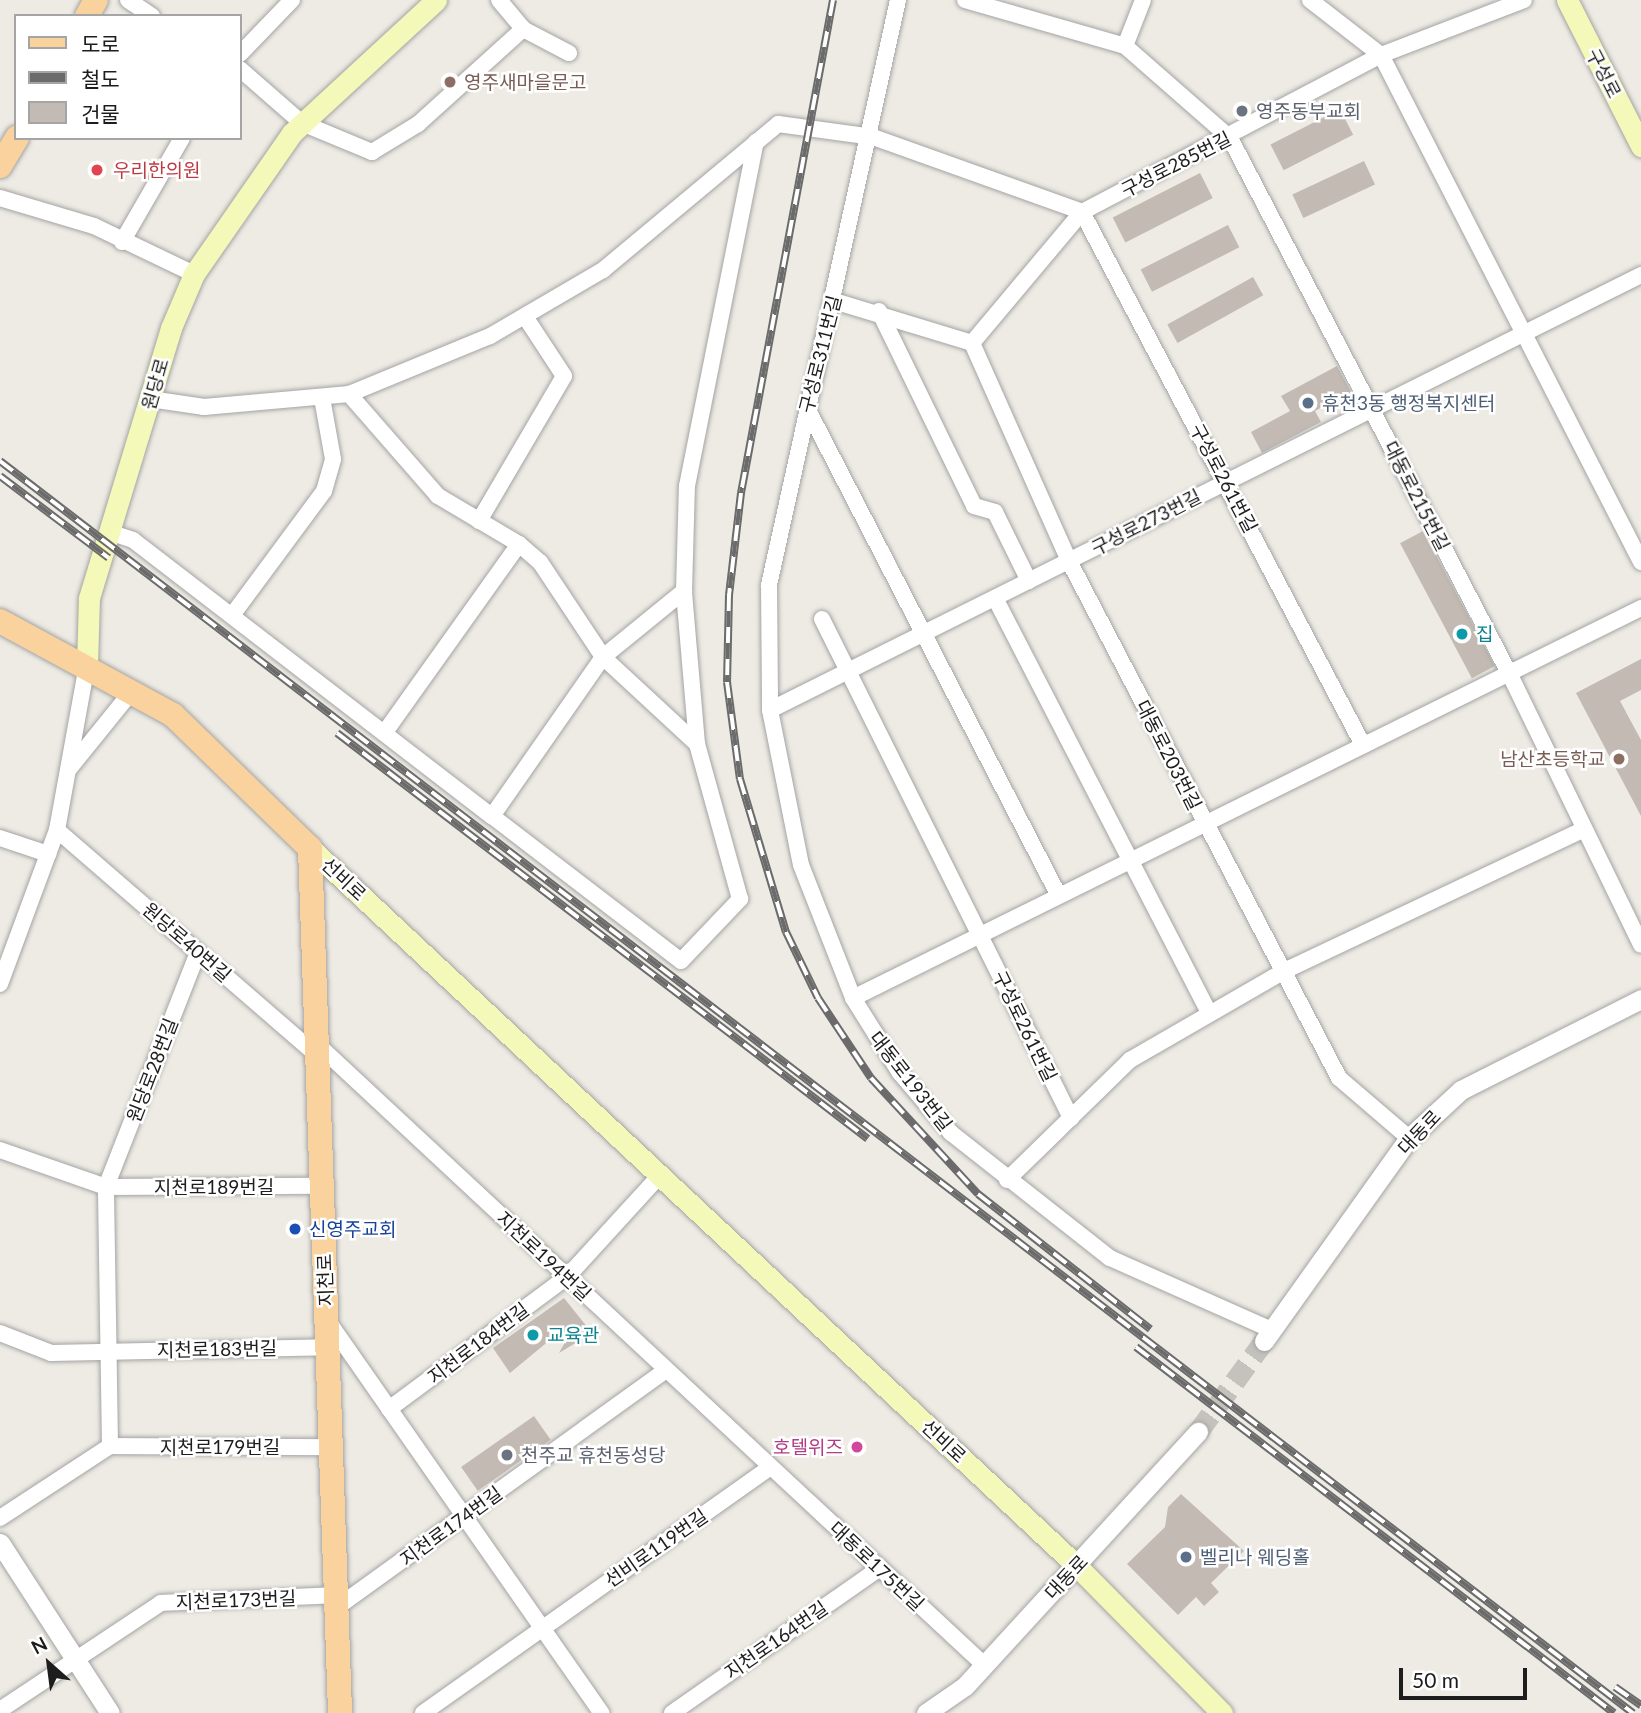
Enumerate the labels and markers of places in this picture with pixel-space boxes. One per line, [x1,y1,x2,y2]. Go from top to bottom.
place label: 영주새마을문고 [464,71,586,93]
marker: 영주새마을문고 [442,74,458,90]
place label: 영주동부교회 [1256,100,1361,122]
marker: 영주동부교회 [1234,103,1250,119]
place label: 우리한의원 [113,159,200,181]
marker: 우리한의원 [87,160,107,180]
place label: 휴천3동 행정복지센터 [1322,392,1495,414]
marker: 휴천3동 행정복지센터 [1300,395,1316,411]
place label: 집 [1476,623,1493,645]
marker: 집 [1454,626,1470,642]
place label: 남산초등학교 [1500,748,1605,770]
marker: 남산초등학교 [1611,751,1627,767]
place label: 신영주교회 [309,1218,396,1240]
marker: 신영주교회 [287,1221,303,1237]
place label: 교육관 [547,1324,599,1346]
marker: 교육관 [525,1327,541,1343]
place label: 호텔위즈 [773,1436,843,1458]
marker: 호텔위즈 [849,1439,865,1455]
place label: 천주교 휴천동성당 [521,1444,666,1466]
marker: 천주교 휴천동성당 [499,1447,515,1463]
place label: 벨리나 웨딩홀 [1200,1546,1310,1568]
marker: 벨리나 웨딩홀 [1178,1549,1194,1565]

